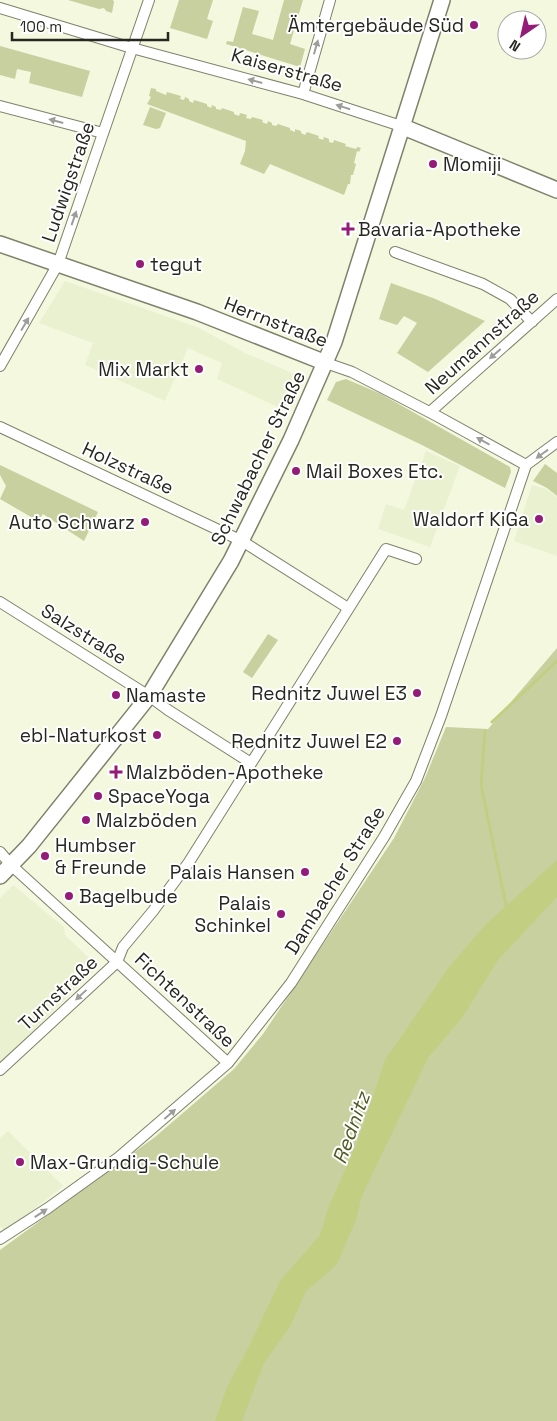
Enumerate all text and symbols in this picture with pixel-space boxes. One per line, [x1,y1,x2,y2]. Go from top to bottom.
scale bar [12,10,169,42]
north arrow [497,10,547,60]
place label: Ämtergebäude Süd [288,13,464,38]
text: 100 m [20,17,62,36]
marker: Ämtergebäude Süd [468,19,480,31]
text: N [506,36,524,56]
one-way arrow [312,39,320,55]
street label: Kaiserstraße [228,42,346,98]
one-way arrow [248,77,263,85]
one-way arrow [335,102,350,110]
one-way arrow [48,116,63,124]
street label: Ludwigstraße [36,118,100,246]
place label: Momiji [443,152,502,177]
marker: Momiji [427,158,439,170]
one-way arrow [71,210,78,225]
place label: Bavaria-Apotheke [358,217,521,242]
marker: Bavaria-Apotheke [342,223,354,235]
place label: tegut [150,252,202,277]
marker: tegut [134,258,146,270]
street label: Neumannstraße [420,284,544,400]
street label: Herrnstraße [221,291,331,353]
one-way arrow [20,318,29,331]
one-way arrow [489,348,501,360]
place label: Mix Markt [98,357,189,382]
marker: Mix Markt [193,363,205,375]
street label: Schwabacher Straße [205,367,311,549]
street label: Holzstraße [78,436,178,500]
one-way arrow [476,437,490,445]
one-way arrow [535,448,548,458]
place label: Mail Boxes Etc. [306,459,443,484]
marker: Mail Boxes Etc. [290,465,302,477]
place label: Waldorf KiGa [413,507,529,532]
place label: Auto Schwarz [9,510,135,535]
marker: Waldorf KiGa [533,513,545,525]
marker: Auto Schwarz [139,516,151,528]
street label: Salzstraße [36,598,132,670]
place label: Rednitz Juwel E3 [251,681,407,706]
place label: Namaste [126,683,206,708]
marker: Rednitz Juwel E3 [411,687,423,699]
marker: Namaste [110,689,122,701]
place label: ebl-Naturkost [20,723,147,748]
marker: ebl-Naturkost [151,729,163,741]
place label: Rednitz Juwel E2 [231,729,387,754]
marker: Rednitz Juwel E2 [391,735,403,747]
place label: Malzböden-Apotheke [126,760,324,785]
marker: Malzböden-Apotheke [110,766,122,778]
place label: SpaceYoga [108,784,210,809]
marker: SpaceYoga [92,790,104,802]
street label: Dambacher Straße [279,801,391,959]
place label: Malzböden [96,808,197,833]
marker: Malzböden [80,814,92,826]
place label: Humbser & Freunde [55,833,146,880]
marker: Humbser & Freunde [39,850,51,862]
place label: Palais Hansen [170,860,295,885]
marker: Palais Hansen [299,866,311,878]
place label: Bagelbude [79,884,178,909]
marker: Bagelbude [63,890,75,902]
place label: Palais Schinkel [194,891,271,938]
marker: Palais Schinkel [275,908,287,920]
street label: Fichtenstraße [130,947,240,1053]
street label: Turnstraße [13,950,103,1036]
one-way arrow [76,989,88,1001]
water label: Rednitz [326,1087,376,1167]
one-way arrow [163,1108,176,1119]
place label: Max-Grundig-Schule [30,1150,219,1175]
marker: Max-Grundig-Schule [14,1156,26,1168]
one-way arrow [34,1208,48,1217]

